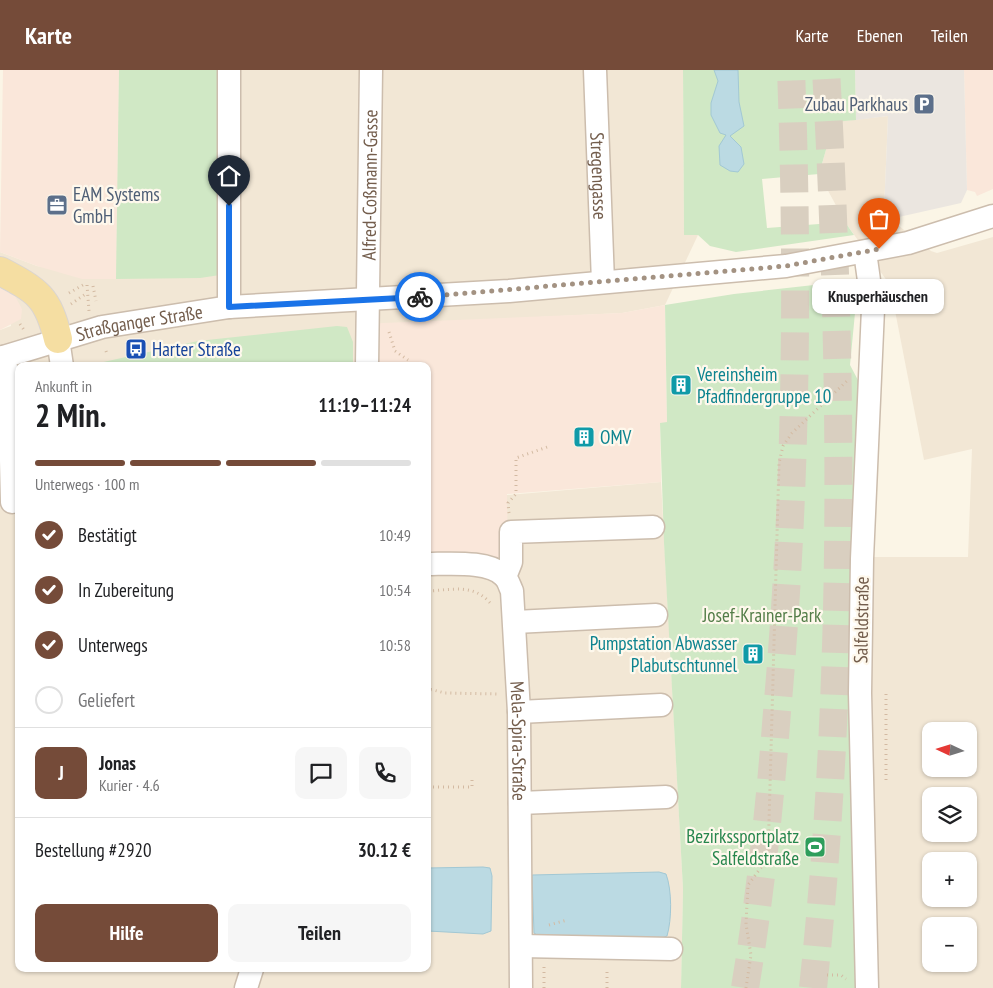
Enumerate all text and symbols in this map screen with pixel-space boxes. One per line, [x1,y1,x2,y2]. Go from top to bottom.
text: Karte [25,20,72,51]
text: Karte [795,24,829,47]
text: Ebenen [857,24,903,47]
text: Teilen [931,24,968,47]
place label: Zubau Parkhaus [805,92,908,116]
parking icon: Zubau Parkhaus [912,92,936,116]
street label: Alfred-Coßmann-Gasse [356,109,382,261]
street label: Stregengasse [585,132,613,220]
pin [208,155,250,206]
icon: home [215,162,243,190]
place label: EAM Systems GmbH [73,182,160,228]
office icon: EAM Systems GmbH [45,193,69,217]
pin [858,198,900,249]
icon: bag [865,205,893,233]
courier [395,272,445,322]
callout: Knusperhäuschen [813,279,945,314]
icon: bike [406,283,434,311]
text: Knusperhäuschen [828,286,928,306]
street label: Straßganger Straße [73,299,204,346]
bus stop icon: Harter Straße [124,337,148,361]
place label: Harter Straße [152,337,241,361]
place label: Vereinsheim Pfadfindergruppe 10 [696,362,831,408]
building icon: Vereinsheim Pfadfindergruppe 10 [669,373,693,397]
text: Ankunft in [35,376,92,396]
text: 11:19–11:24 [318,393,411,417]
text: 2 Min. [35,394,106,436]
building icon: OMV [572,425,596,449]
place label: OMV [600,425,632,449]
text: Unterwegs · 100 m [35,474,139,494]
icon: check [35,521,63,549]
text: Bestätigt [78,523,137,547]
text: 10:49 [379,525,411,545]
icon: check [35,576,63,604]
street label: Salfeldstraße [848,576,874,664]
text: In Zubereitung [78,578,174,602]
text: 10:54 [379,580,411,600]
park label: Josef-Krainer-Park [702,603,822,627]
icon: check [35,631,63,659]
place label: Pumpstation Abwasser Plabutschtunnel [590,631,738,677]
text: Unterwegs [78,633,148,657]
text: 10:58 [379,635,411,655]
building icon: Pumpstation Abwasser Plabutschtunnel [741,642,765,666]
street label: Mela-Spira-Straße [505,680,532,801]
text: Geliefert [78,688,135,712]
north arrow [922,722,978,778]
map controls [922,722,977,972]
button: chat [295,747,347,799]
button: phone [359,747,411,799]
text: Jonas [99,751,136,775]
text: J [58,761,64,785]
text: Kurier · 4.6 [99,775,160,795]
button: layers [922,787,977,842]
place label: Bezirkssportplatz Salfeldstraße [686,824,799,870]
sports icon: Bezirkssportplatz Salfeldstraße [803,835,827,859]
text: Bestellung #2920 [35,838,152,862]
text: 30.12 € [358,838,411,862]
button: + [922,852,977,907]
button: Hilfe [35,904,218,962]
button: Teilen [228,904,411,962]
button: − [922,917,977,972]

